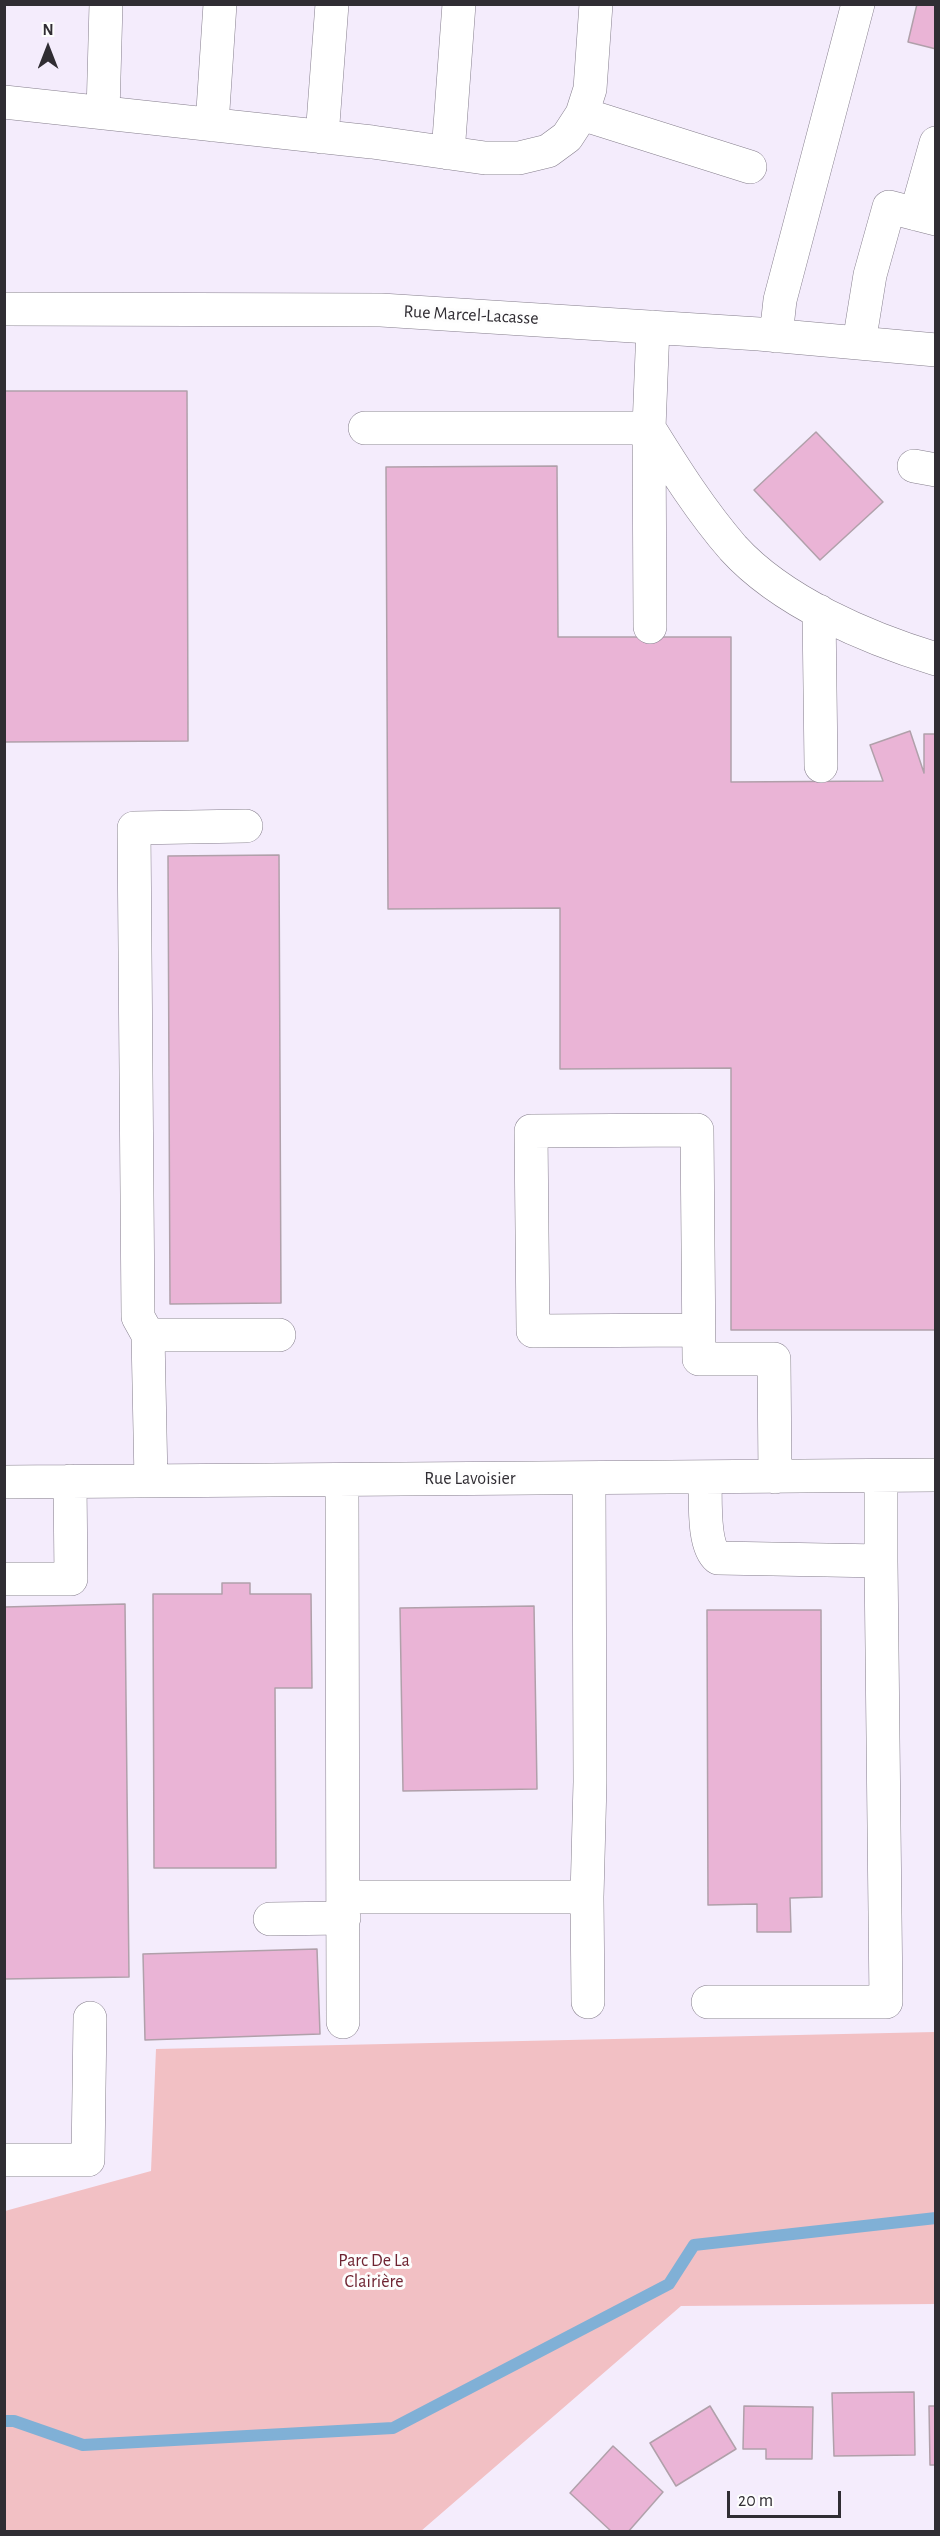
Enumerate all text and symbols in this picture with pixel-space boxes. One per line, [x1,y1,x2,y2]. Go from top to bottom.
north arrow [18,18,78,78]
text: N [42,22,54,38]
street label: Rue Marcel-Lacasse [403,301,539,329]
street label: Rue Lavoisier [424,1468,516,1490]
park label: Parc De La Clairière [338,2250,410,2292]
scale bar [730,2479,844,2517]
text: 20 m [738,2492,773,2510]

